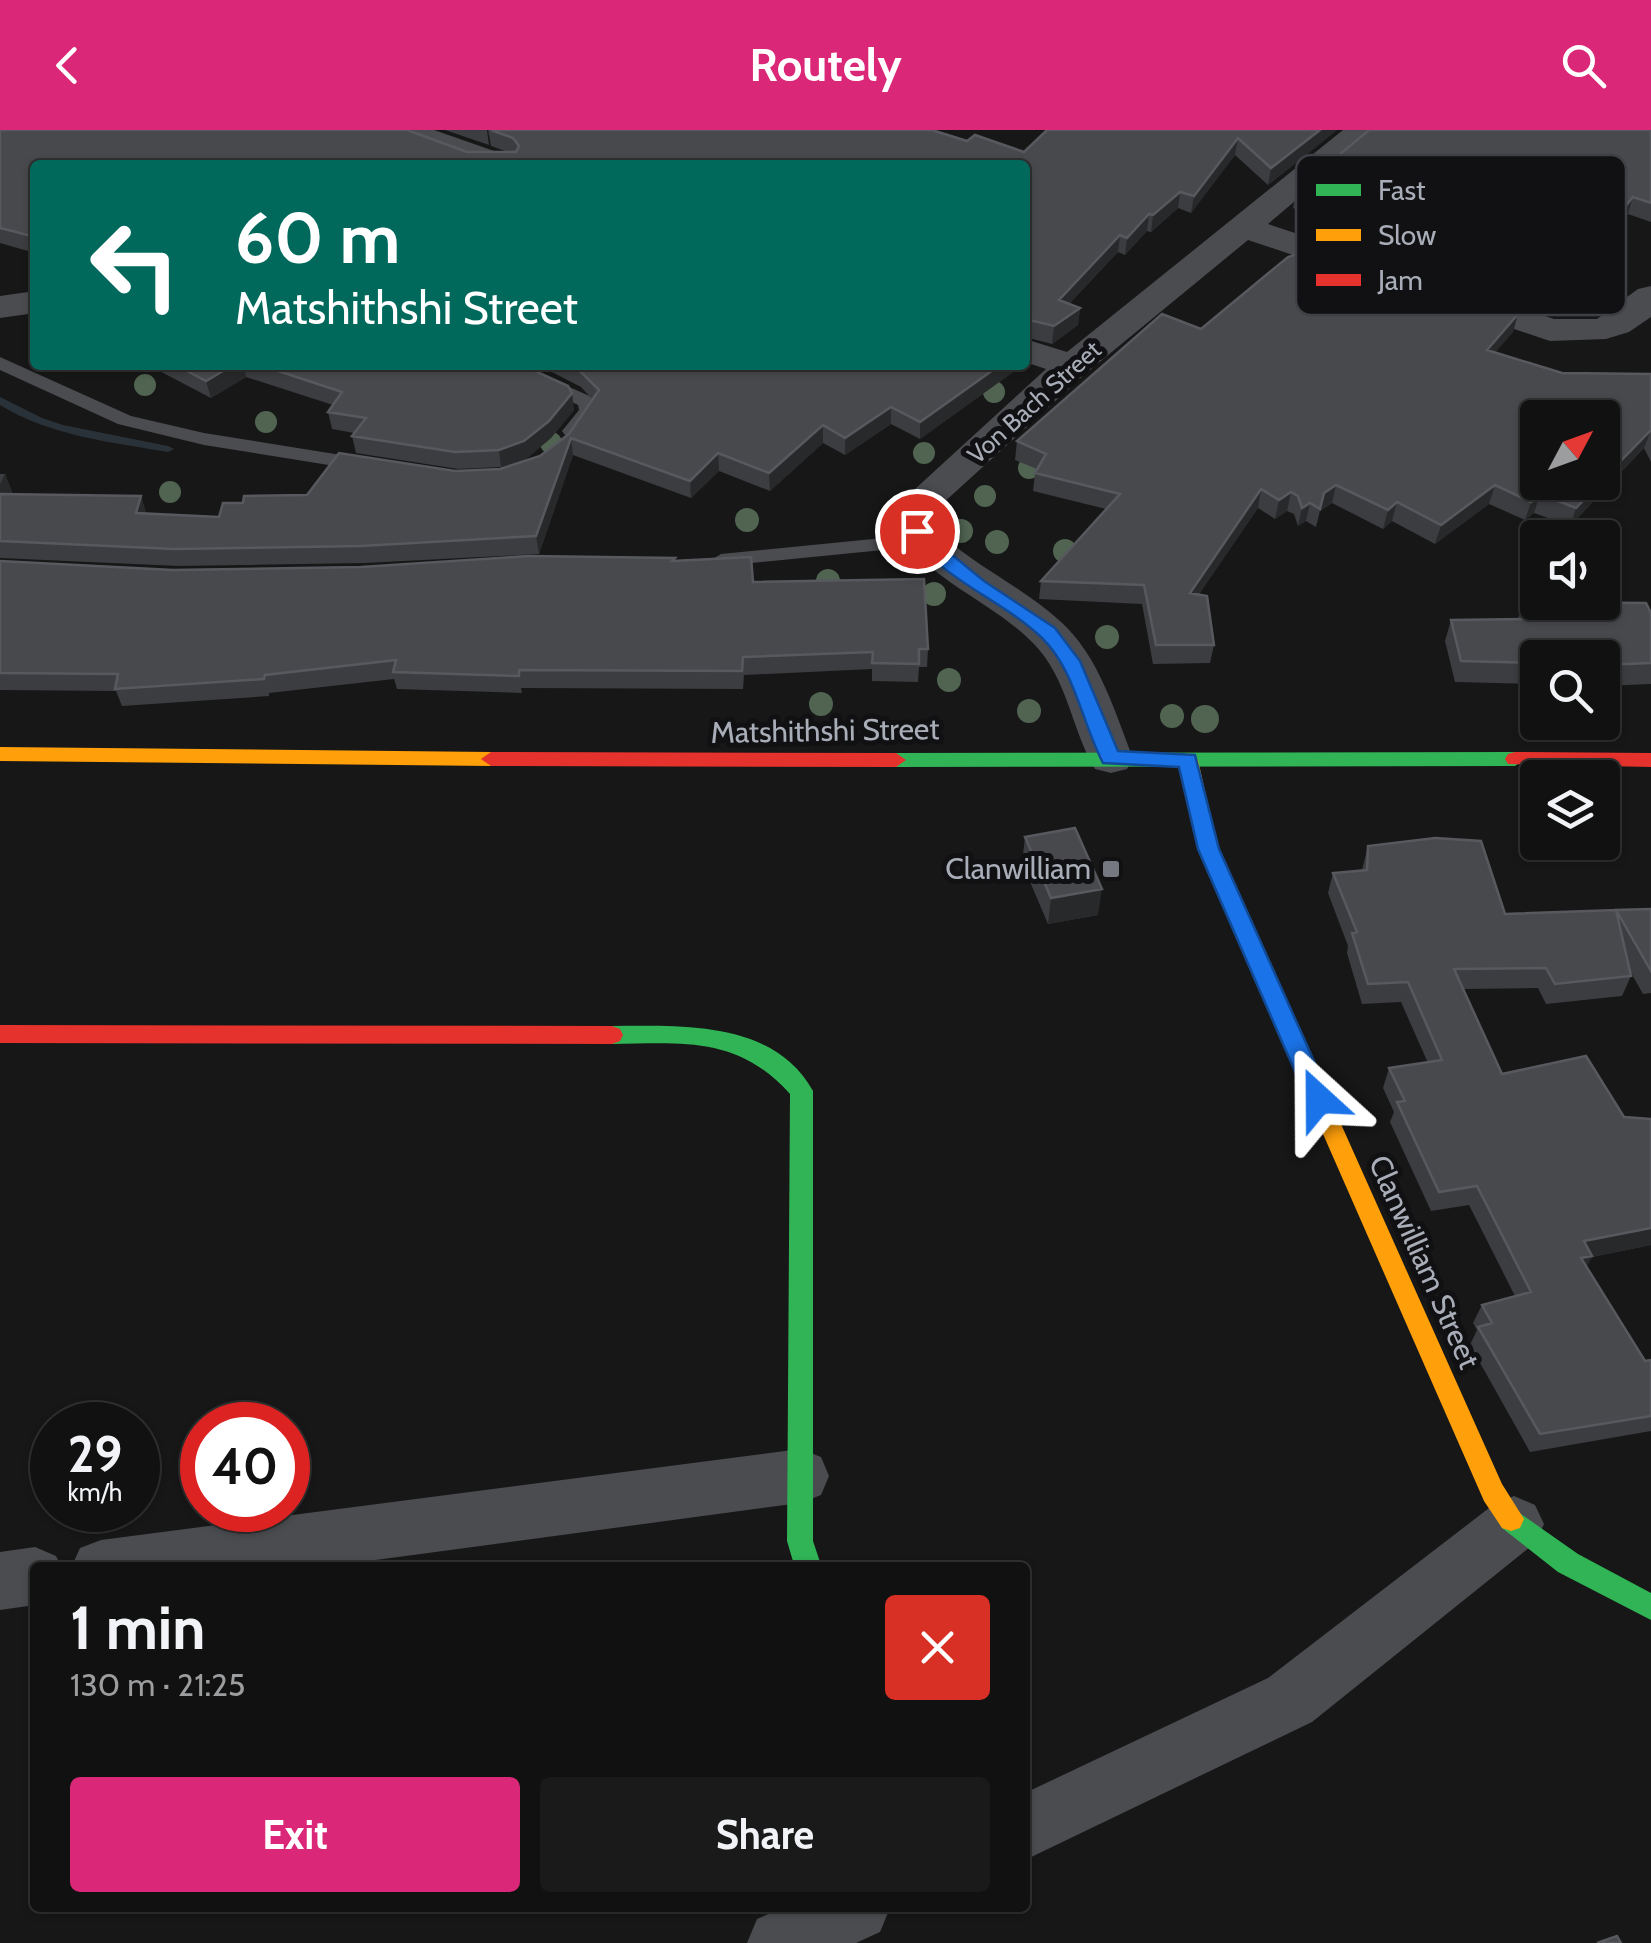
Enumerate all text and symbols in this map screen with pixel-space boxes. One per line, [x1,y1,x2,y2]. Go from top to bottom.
icon: back [40,38,95,93]
text: Routely [749,38,902,92]
icon: search [1556,38,1611,93]
legend [1296,155,1626,315]
text: Fast [1378,173,1426,207]
text: 60 m [235,195,400,281]
icon: left [70,200,200,330]
text: Slow [1378,218,1436,252]
text: Jam [1377,263,1423,297]
text: Matshithshi Street [235,281,578,335]
street label: Von Bach Street [961,334,1107,470]
north arrow [1520,400,1620,500]
map controls [1520,400,1620,860]
pin [875,489,960,574]
icon: arrive [890,504,945,559]
button: sound [1520,520,1620,620]
button: search [1520,640,1620,740]
street label: Matshithshi Street [710,710,940,751]
button: layers [1520,760,1620,860]
place label: Clanwilliam [945,850,1091,887]
marker: Clanwilliam [1100,858,1122,880]
position arrow [1267,1047,1371,1151]
street label: Clanwilliam Street [1361,1149,1488,1374]
speed limit sign: 40 [180,1402,310,1532]
text: 29 [68,1424,122,1485]
text: km/h [68,1477,122,1507]
text: 1 min [70,1591,205,1664]
button: close [885,1595,990,1700]
text: 130 m · 21:25 [70,1665,245,1704]
button: Exit [70,1777,520,1892]
button: Share [540,1777,990,1892]

